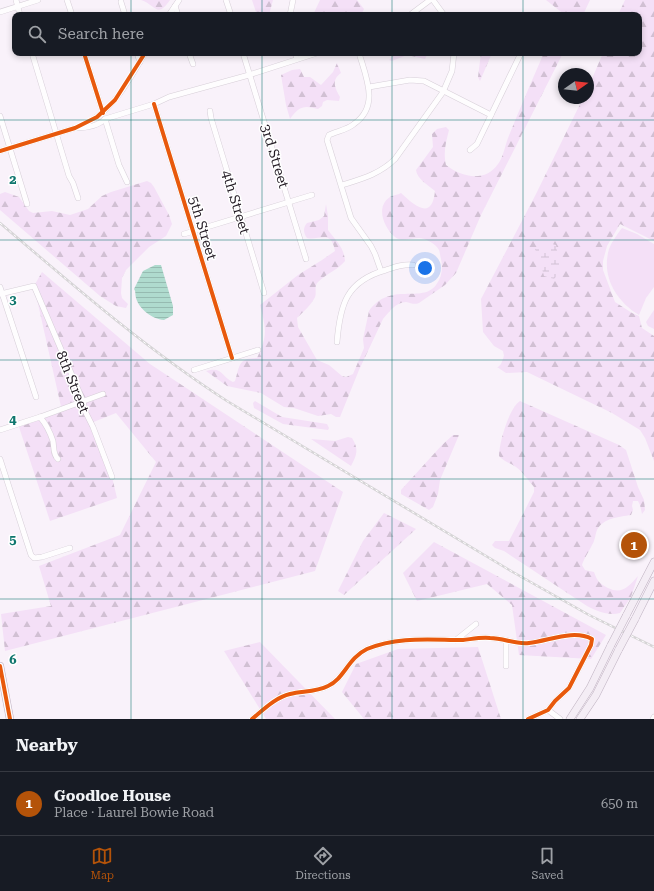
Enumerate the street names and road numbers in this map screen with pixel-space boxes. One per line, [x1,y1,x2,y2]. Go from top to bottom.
street label: 3rd Street [258,122,292,190]
street label: 4th Street [219,168,253,236]
street label: 5th Street [186,194,220,262]
street label: 8th Street [53,348,93,416]

